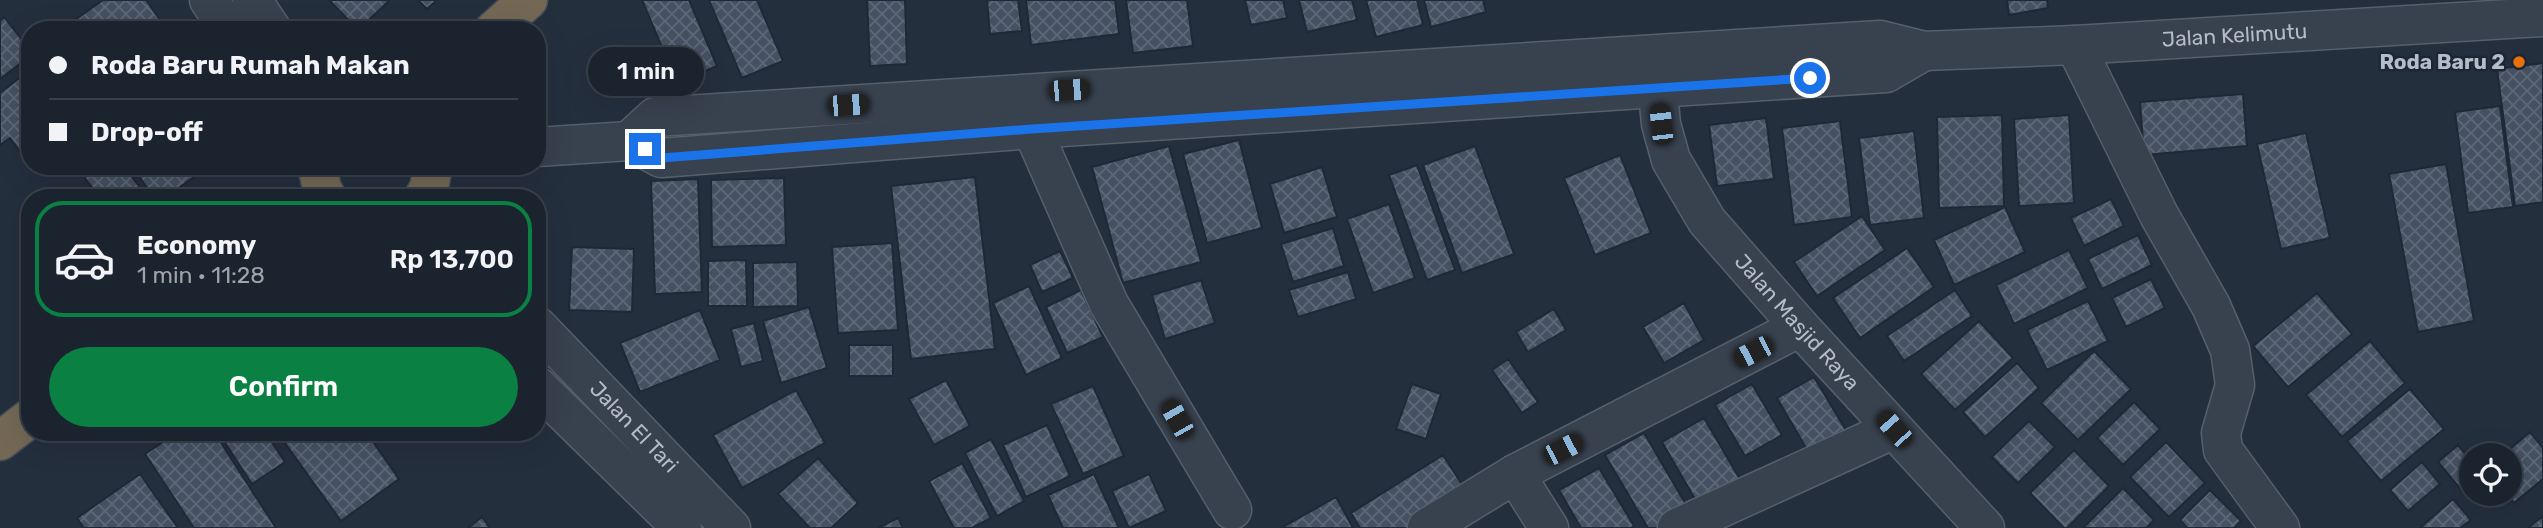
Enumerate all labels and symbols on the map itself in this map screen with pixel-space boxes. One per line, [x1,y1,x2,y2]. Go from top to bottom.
street label: Jalan Kelimutu [2161,18,2308,52]
callout: 1 min [587,47,703,96]
place label: Roda Baru 2 [2379,49,2505,74]
marker: Roda Baru 2 [2511,54,2527,70]
route start [1794,62,1826,94]
car [1048,78,1091,102]
car [827,93,870,117]
car [1649,102,1674,146]
route end [629,133,661,165]
street label: Jalan Masjid Raya [1730,249,1865,395]
car [1730,333,1777,371]
street label: Jalan El Tari [585,376,684,477]
car [1158,396,1197,442]
car [1873,406,1916,452]
car [1540,430,1587,468]

